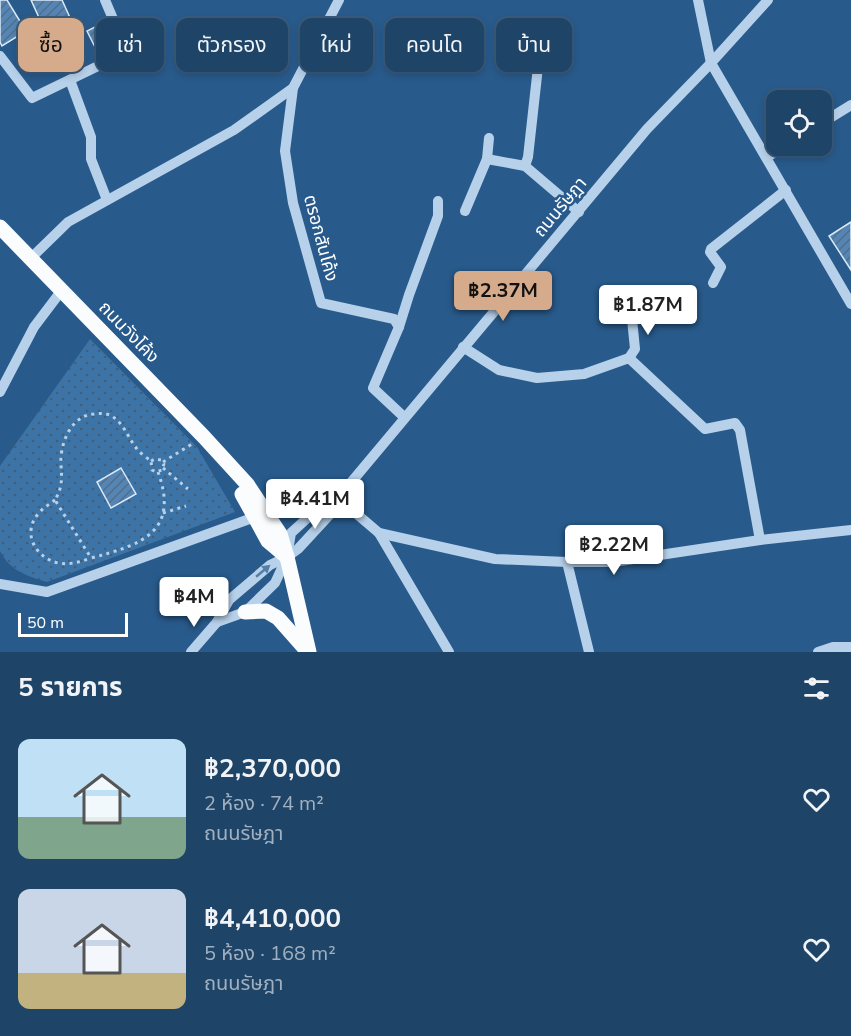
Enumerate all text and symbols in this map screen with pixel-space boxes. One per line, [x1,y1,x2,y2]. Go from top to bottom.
chip: ซื้อ [18,18,84,72]
chip: เช่า [96,18,164,72]
chip: ตัวกรอง [176,18,288,72]
chip: ใหม่ [300,18,373,72]
chip: คอนโด [385,18,484,72]
chip: บ้าน [496,18,572,72]
map controls [766,90,832,156]
button: locate [766,90,832,156]
street label: ถนนรัษฎา [528,172,592,242]
street label: ตรอกสันโค้ง [298,192,344,284]
pin: ฿2.37M [454,271,552,322]
text: ฿2.37M [468,277,538,304]
pin: ฿1.87M [599,285,697,336]
text: ฿1.87M [613,291,683,318]
street label: ถนนวังโค้ง [93,296,165,368]
pin: ฿4.41M [266,479,364,530]
text: ฿4.41M [280,485,350,512]
pin: ฿2.22M [565,525,663,576]
text: ฿2.22M [579,531,649,558]
one-way arrow [255,565,270,578]
pin: ฿4M [165,577,223,628]
text: ฿4M [174,583,214,610]
scale bar [18,610,128,638]
text: 50 m [27,612,64,634]
text: 5 รายการ [18,670,123,705]
icon: filters [800,672,833,705]
text: ฿2,370,000 [204,751,341,786]
icon: home [66,763,138,835]
icon: heart [800,783,833,816]
text: 2 ห้อง · 74 m² [204,790,324,817]
text: ถนนรัษฎา [204,820,283,847]
text: ฿4,410,000 [204,901,341,936]
icon: home [66,913,138,985]
icon: heart [800,933,833,966]
text: 5 ห้อง · 168 m² [204,940,336,967]
text: ถนนรัษฎา [204,970,283,997]

